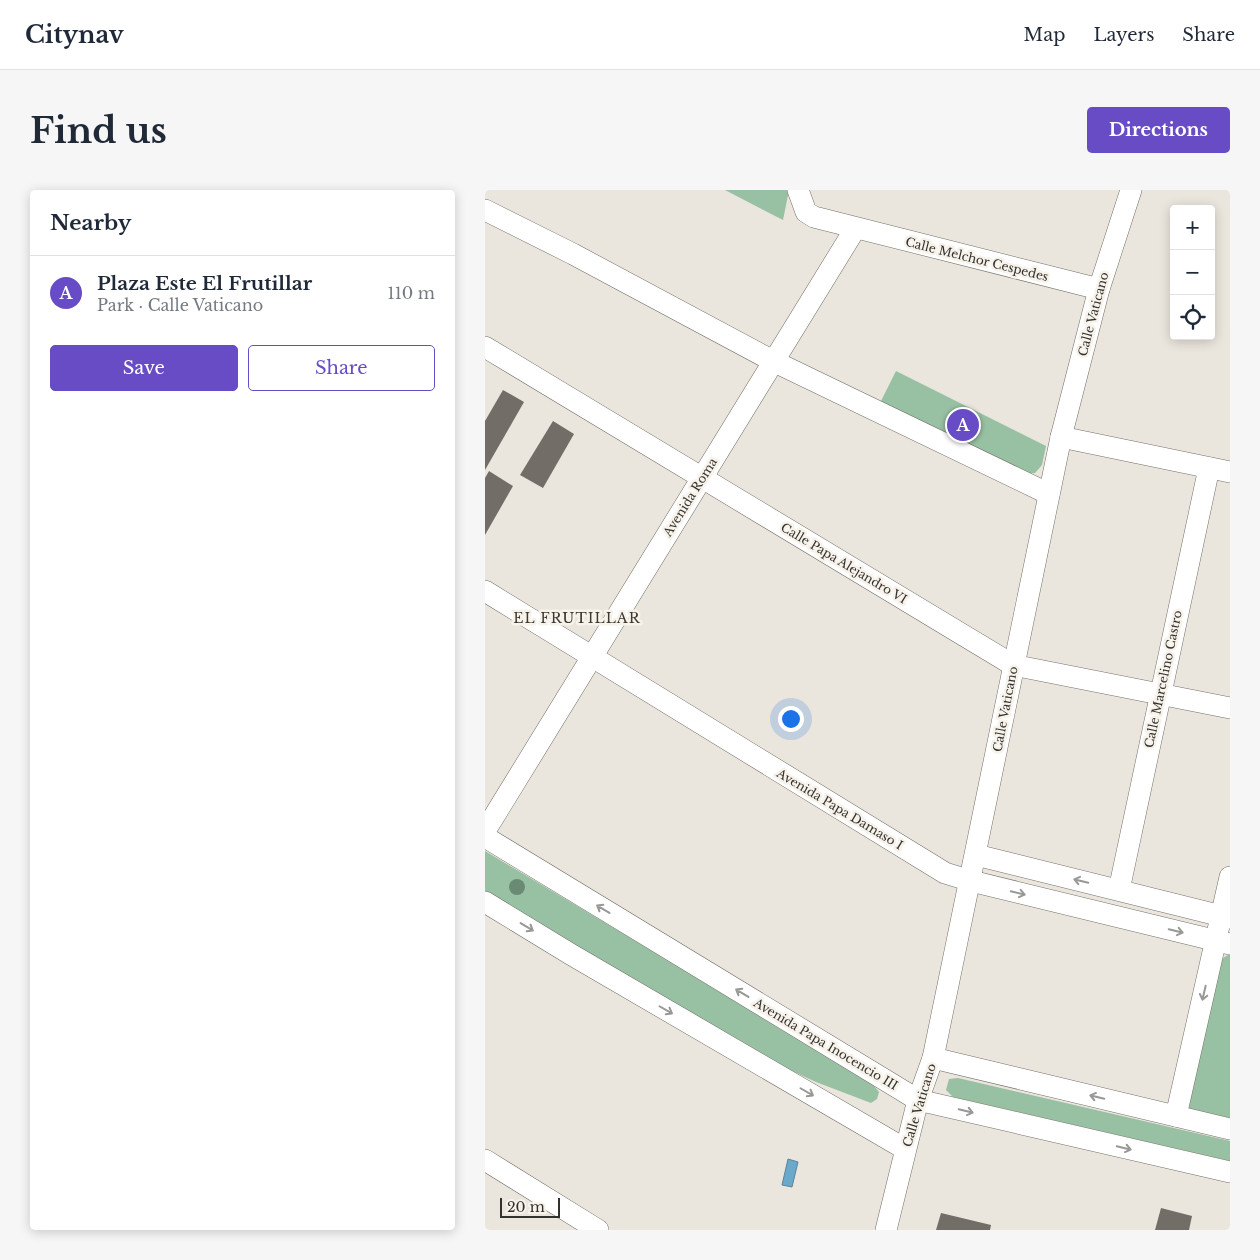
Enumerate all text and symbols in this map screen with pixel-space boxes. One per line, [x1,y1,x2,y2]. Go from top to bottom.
text: Citynav [25,20,124,49]
text: Map [1024,24,1065,46]
text: Layers [1093,24,1154,46]
text: Share [1182,24,1235,46]
button: Directions [1087,107,1230,153]
text: Find us [30,109,167,152]
map controls [1170,205,1215,340]
button: + [1170,205,1215,250]
text: Nearby [50,210,131,236]
street label: Calle Melchor Cespedes [904,234,1050,284]
button: − [1170,250,1215,295]
street label: Calle Vaticano [1075,270,1111,358]
text: Plaza Este El Frutillar [97,272,312,295]
text: A [60,283,72,303]
text: 110 m [388,283,435,303]
text: Park · Calle Vaticano [97,295,263,315]
button: locate [1170,295,1215,340]
button: Save [50,345,238,391]
button: Share [248,345,435,391]
pin: A [947,406,979,444]
street label: Avenida Roma [659,455,720,540]
street label: Calle Papa Alejandro VI [778,519,910,607]
district label: EL FRUTILLAR [513,609,641,627]
street label: Calle Marcelino Castro [1141,609,1185,749]
street label: Calle Vaticano [989,665,1021,753]
your location [778,706,804,732]
street label: Avenida Papa Damaso I [773,765,906,853]
one-way arrow [1073,876,1089,885]
one-way arrow [1010,888,1026,898]
one-way arrow [597,903,611,913]
one-way arrow [519,923,533,933]
one-way arrow [1168,927,1184,936]
one-way arrow [1199,985,1208,1001]
one-way arrow [736,987,750,997]
street label: Avenida Papa Inocencio III [750,995,901,1093]
one-way arrow [659,1005,674,1015]
street label: Calle Vaticano [899,1061,939,1149]
one-way arrow [799,1087,813,1097]
one-way arrow [1090,1092,1106,1101]
one-way arrow [957,1107,973,1116]
one-way arrow [1116,1144,1132,1153]
scale bar [500,1195,560,1218]
text: 20 m [507,1198,545,1216]

